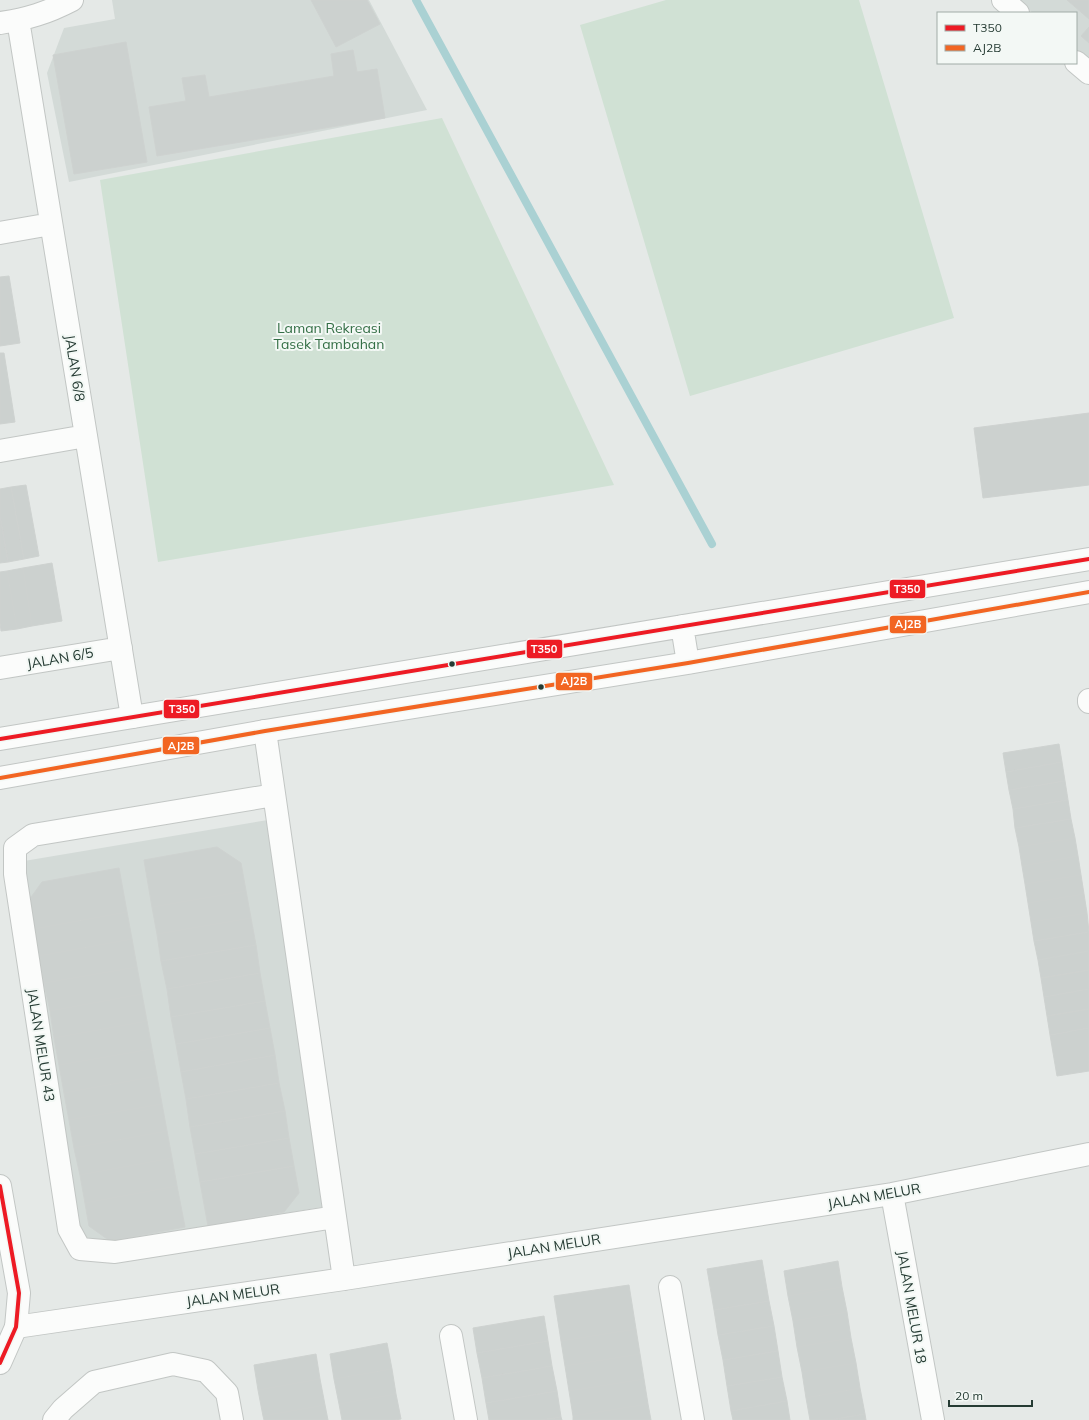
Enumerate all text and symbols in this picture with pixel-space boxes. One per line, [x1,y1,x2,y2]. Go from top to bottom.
legend [937,12,1077,64]
text: T350 [973,20,1002,35]
text: AJ2B [973,40,1001,55]
park label: Laman Rekreasi Tasek Tambahan [274,319,384,353]
street label: JALAN 6/8 [61,333,89,403]
line badge: T350 [889,579,926,599]
text: T350 [894,582,921,596]
line badge: AJ2B [889,615,927,634]
text: AJ2B [895,617,922,631]
line badge: T350 [526,639,563,659]
text: T350 [531,642,558,656]
street label: JALAN 6/5 [25,643,95,673]
unlabelled marker [447,659,457,669]
line badge: AJ2B [555,672,593,691]
text: AJ2B [561,674,588,688]
unlabelled marker [536,682,546,692]
line badge: T350 [163,699,200,719]
text: T350 [169,702,196,716]
line badge: AJ2B [162,736,200,755]
text: AJ2B [168,739,195,753]
street label: JALAN MELUR 43 [23,987,59,1103]
street label: JALAN MELUR [826,1179,922,1213]
street label: JALAN MELUR [506,1230,602,1262]
street label: JALAN MELUR 18 [893,1249,931,1365]
street label: JALAN MELUR [185,1279,281,1310]
scale bar [949,1382,1032,1408]
text: 20 m [955,1388,983,1403]

